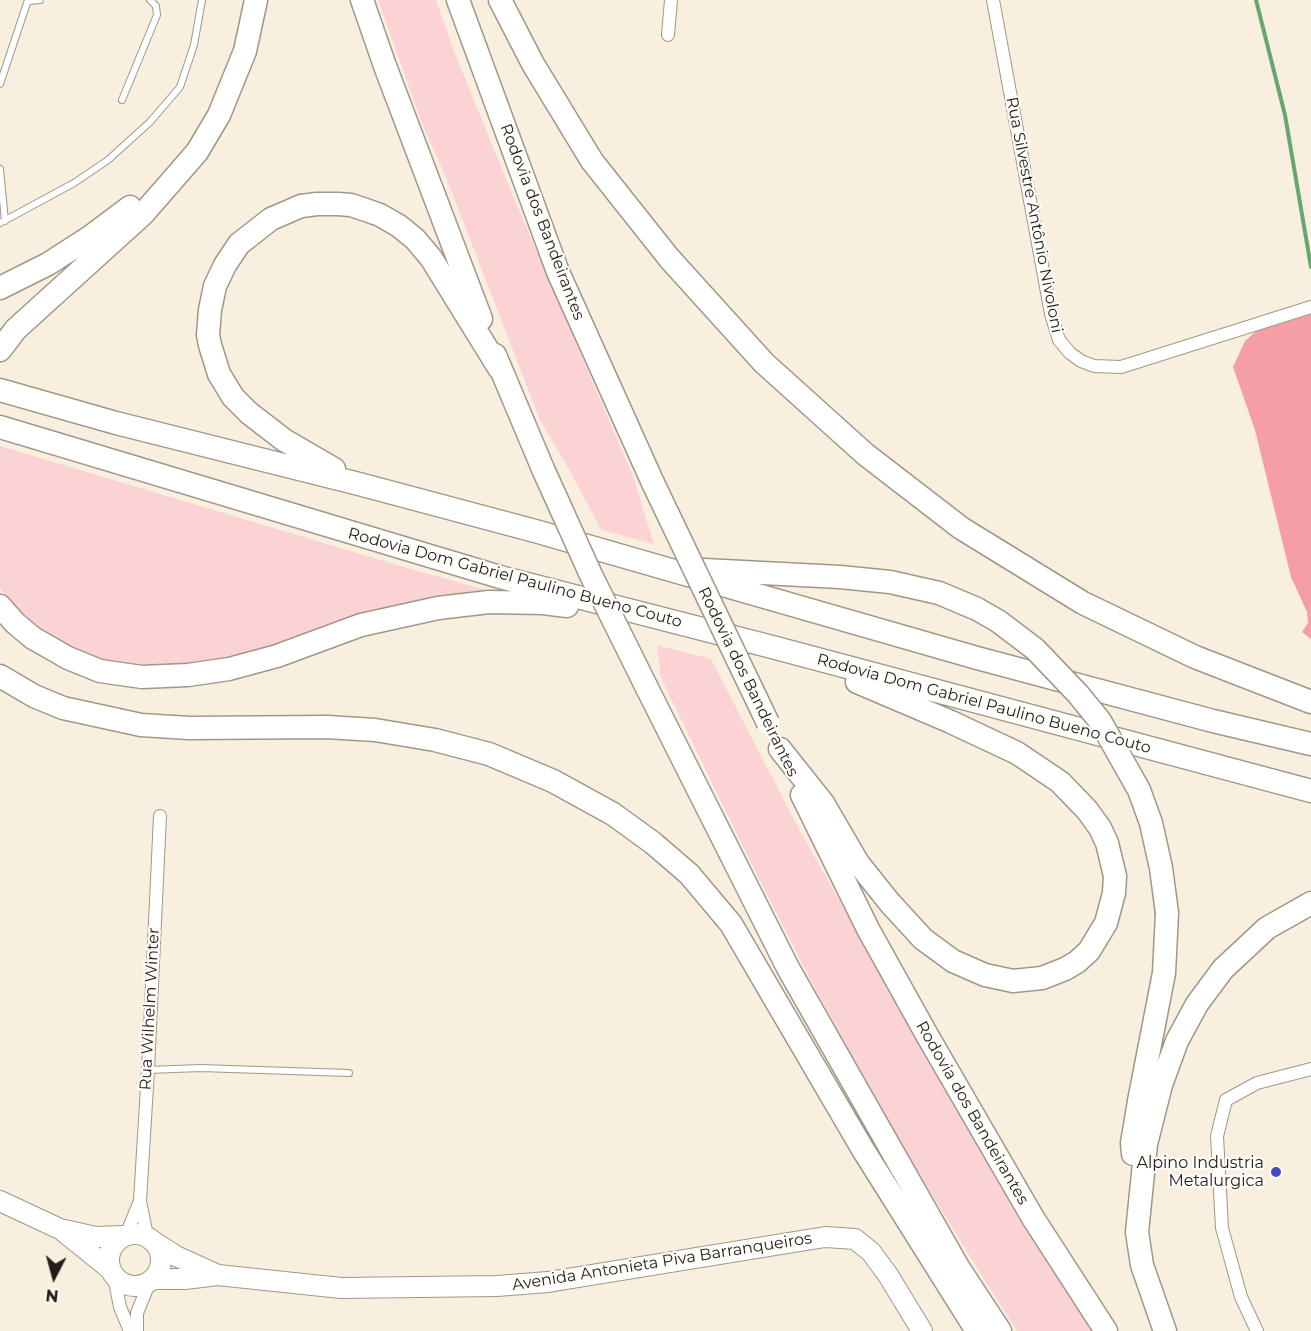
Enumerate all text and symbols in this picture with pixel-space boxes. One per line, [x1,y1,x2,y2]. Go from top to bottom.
street label: Rua Silvestre Antônio Nivoloni [1002,95,1066,335]
street label: Rodovia dos Bandeirantes [496,121,588,323]
street label: Rodovia Dom Gabriel Paulino Bueno Couto [346,524,684,632]
street label: Rodovia dos Bandeirantes [694,584,802,780]
street label: Rodovia Dom Gabriel Paulino Bueno Couto [815,650,1153,758]
street label: Rua Wilhelm Winter [136,927,164,1091]
street label: Rodovia dos Bandeirantes [912,1018,1032,1208]
place label: Alpino Industria Metalurgica [1136,1153,1264,1191]
marker: Alpino Industria Metalurgica [1269,1165,1283,1179]
street label: Avenida Antonieta Piva Barranqueiros [511,1229,813,1295]
north arrow [24,1247,84,1307]
text: N [45,1285,59,1306]

